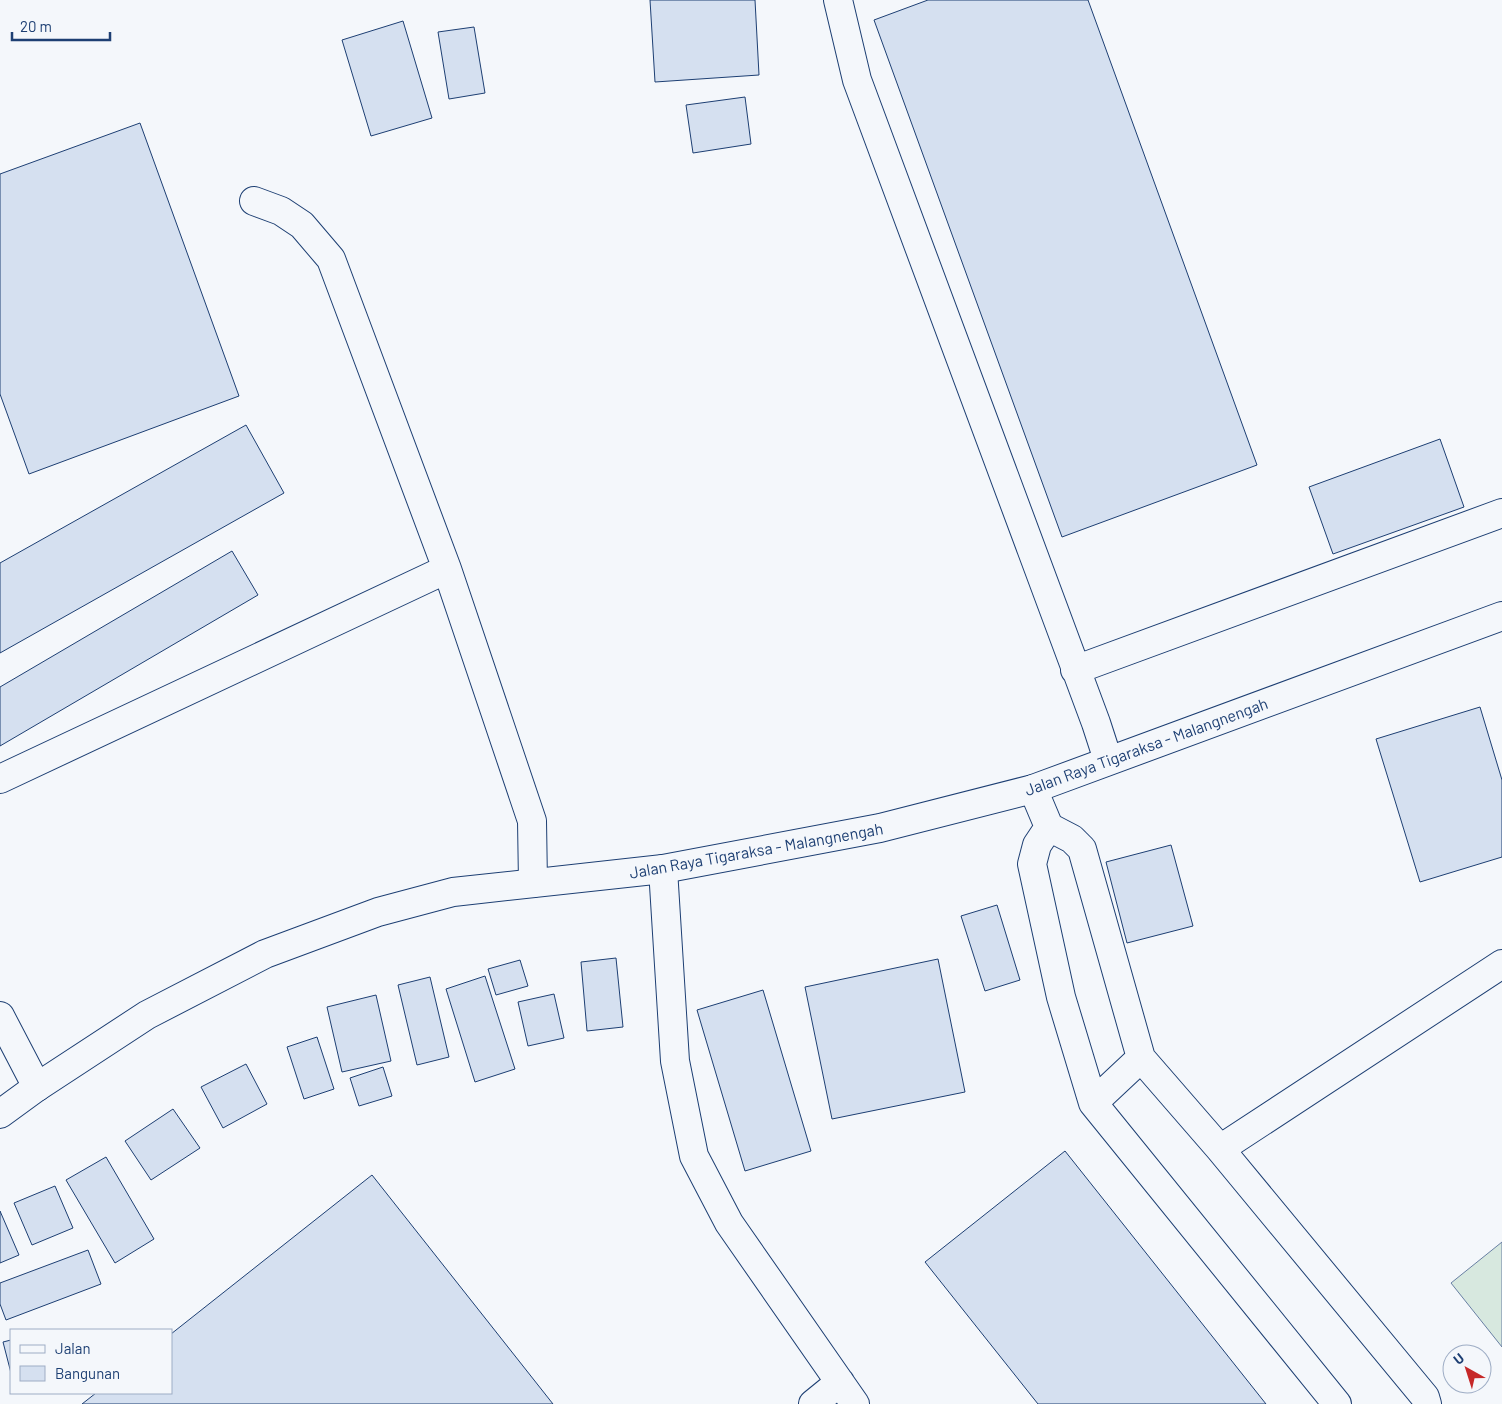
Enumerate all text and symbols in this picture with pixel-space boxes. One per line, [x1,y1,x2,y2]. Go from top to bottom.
scale bar [12,10,110,42]
text: 20 m [20,17,52,35]
street label: Jalan Raya Tigaraksa - Malangnengah [1022,693,1270,799]
street label: Jalan Raya Tigaraksa - Malangnengah [628,818,884,882]
legend [10,1329,172,1394]
text: Jalan [55,1339,91,1357]
north arrow [1442,1344,1492,1394]
text: U [1450,1349,1467,1368]
text: Bangunan [55,1364,120,1382]

